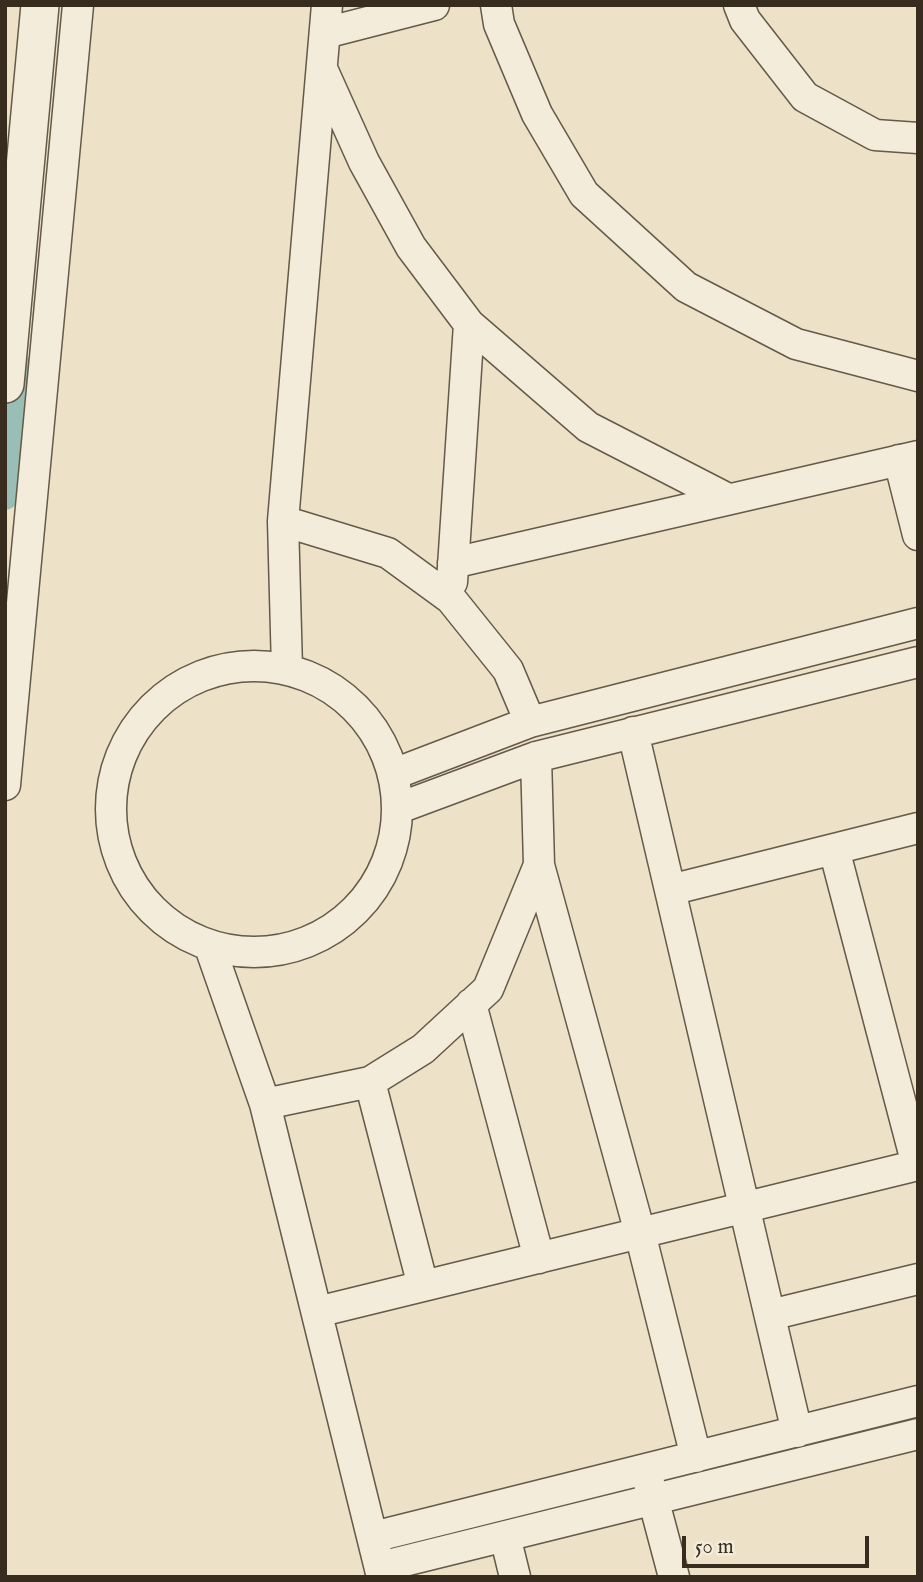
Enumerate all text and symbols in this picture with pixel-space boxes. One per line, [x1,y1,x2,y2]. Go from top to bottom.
scale bar [685,1522,872,1566]
text: 50 m [695,1534,734,1561]

